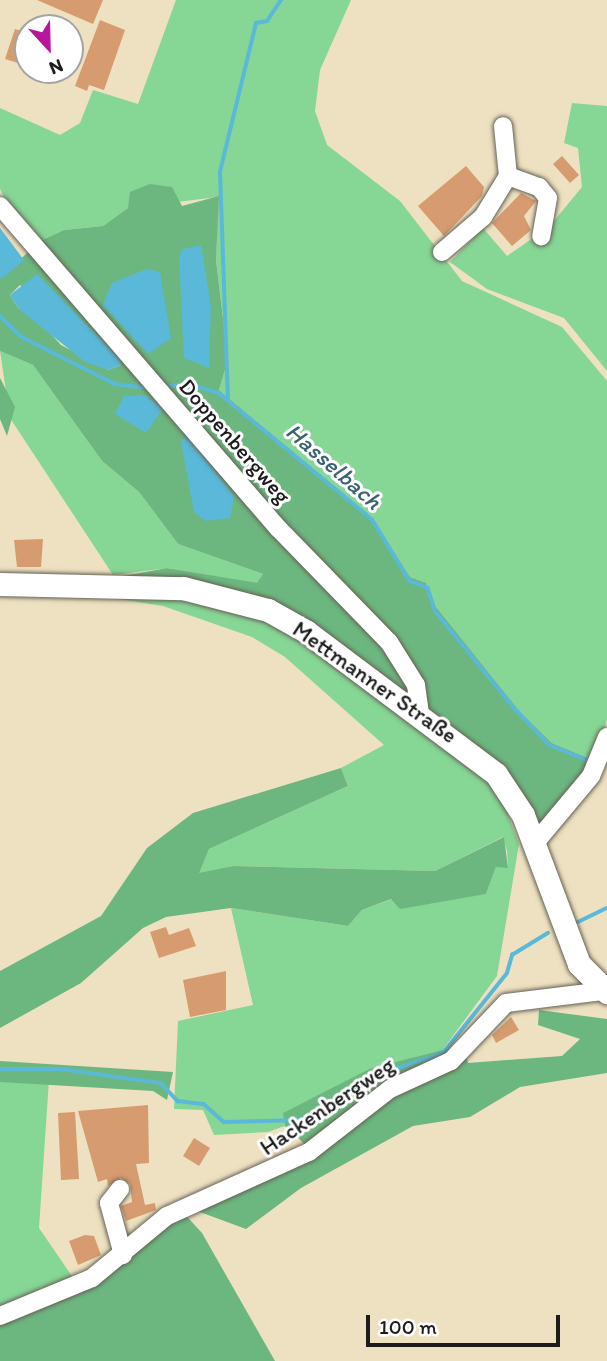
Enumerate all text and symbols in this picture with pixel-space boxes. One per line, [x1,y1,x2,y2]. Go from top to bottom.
north arrow [14,14,84,84]
text: N [46,54,67,80]
street label: Doppenbergweg [173,373,297,509]
water label: Hasselbach [280,417,388,515]
street label: Mettmanner Straße [288,615,462,749]
street label: Hackenbergweg [255,1051,399,1161]
scale bar [369,1302,563,1346]
text: 100 m [379,1314,437,1339]

